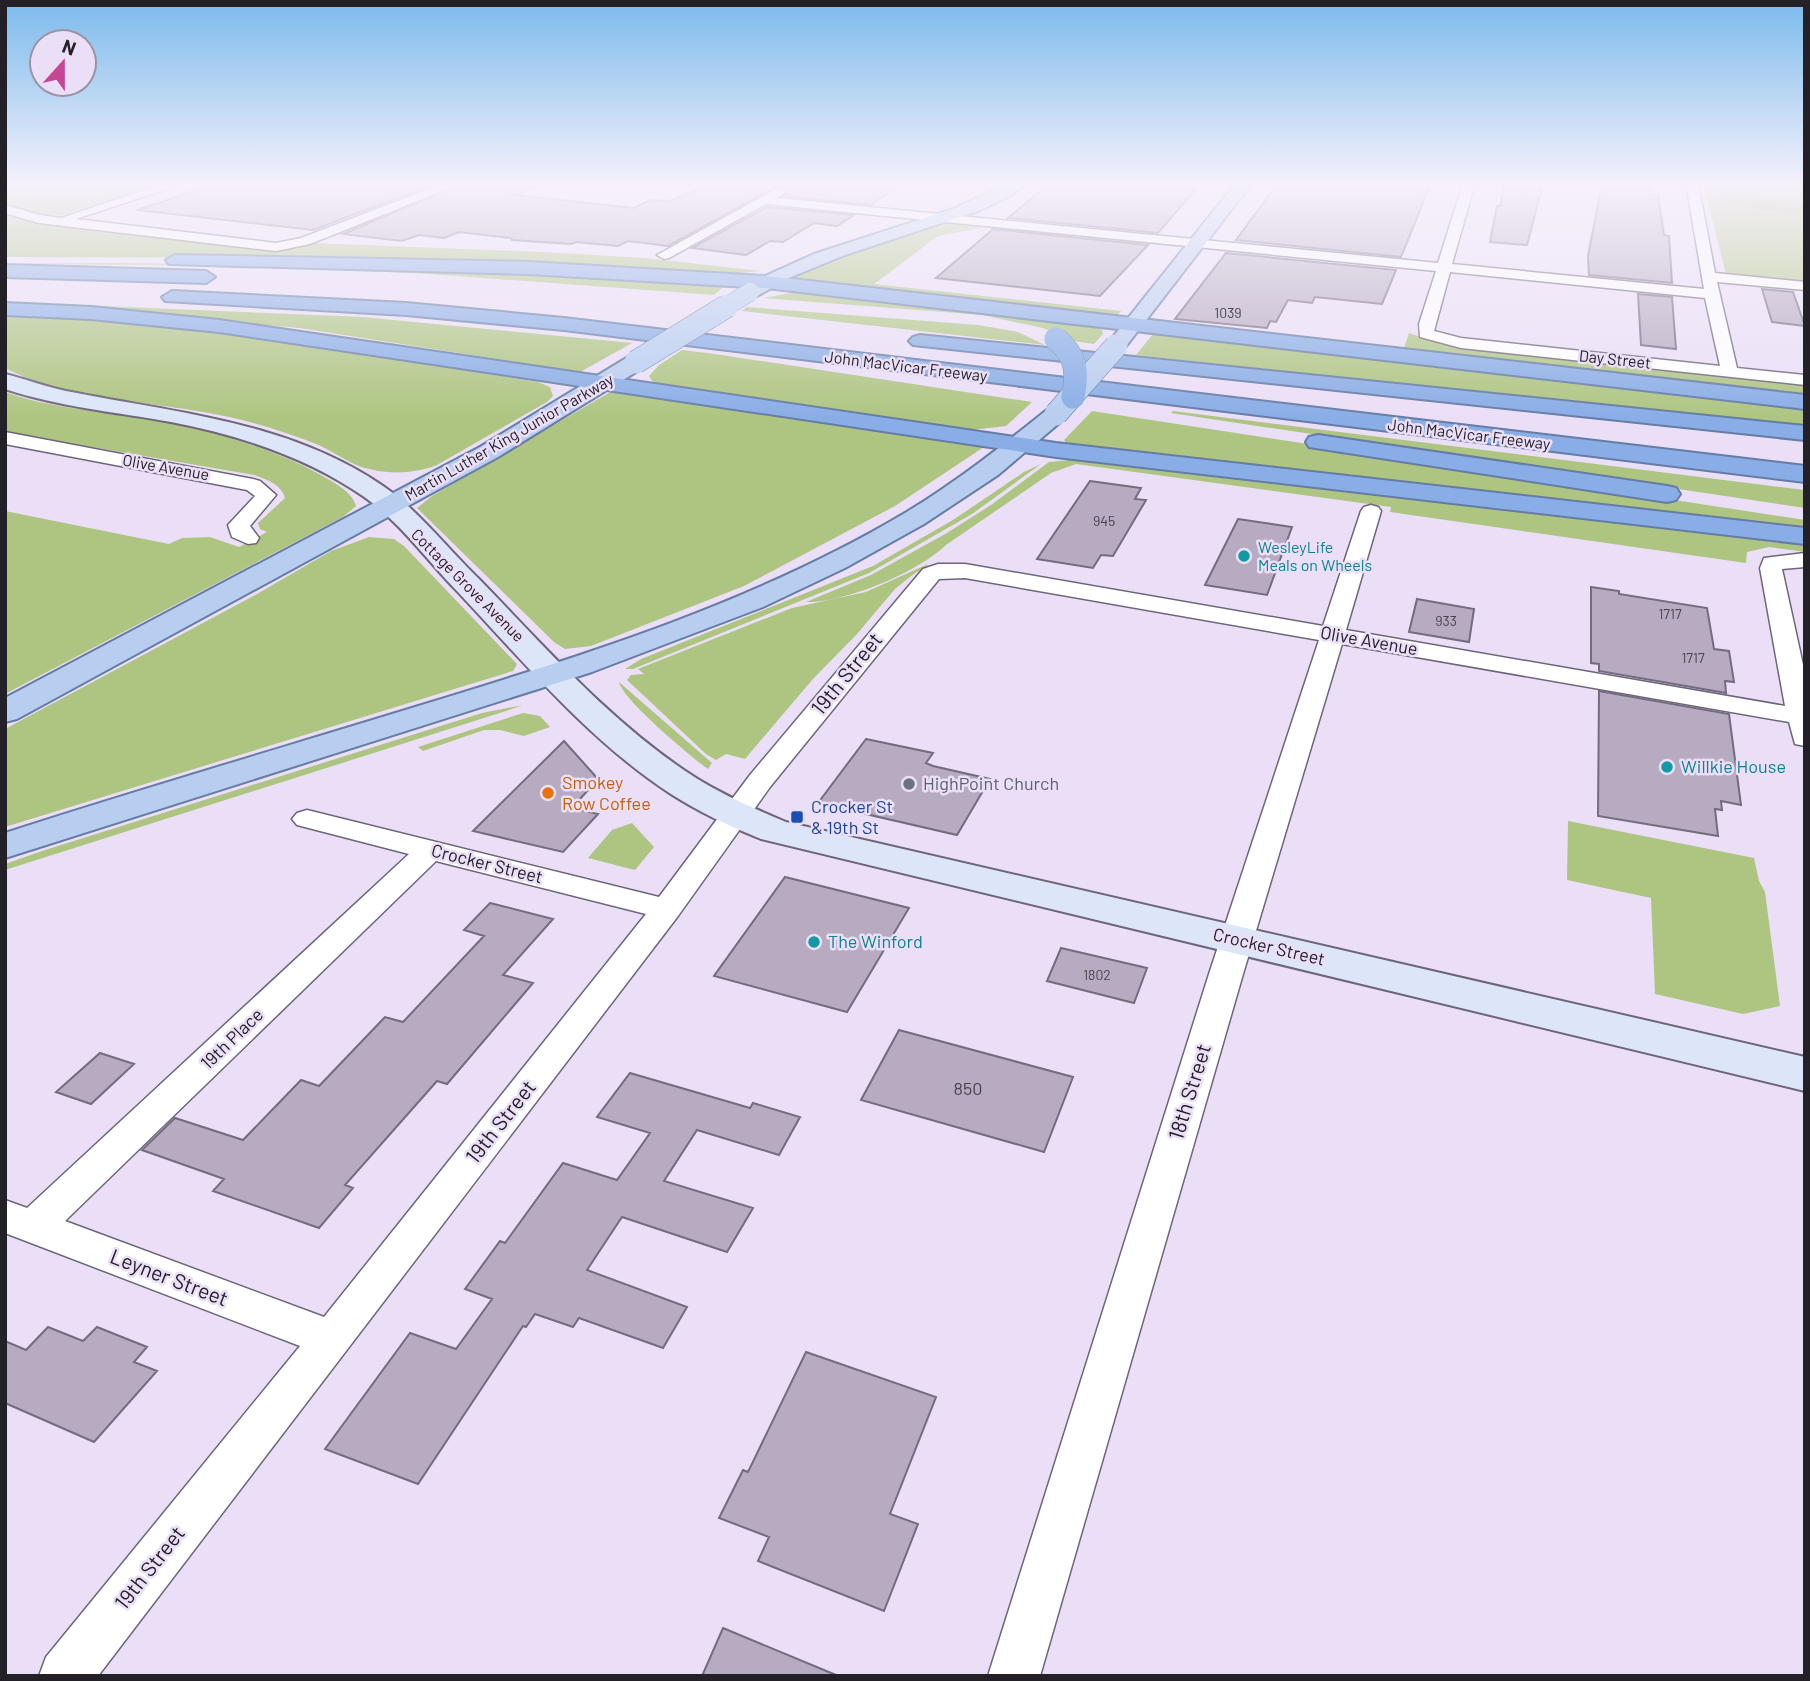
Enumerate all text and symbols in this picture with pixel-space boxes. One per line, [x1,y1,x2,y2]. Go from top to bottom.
north arrow [28,28,98,98]
text: N [59,34,79,60]
house number: 1039 [1214,304,1242,321]
street label: Day Street [1578,345,1652,372]
street label: John MacVicar Freeway [824,346,989,385]
street label: Martin Luther King Junior Parkway [401,369,617,504]
street label: John MacVicar Freeway [1387,414,1552,453]
street label: Olive Avenue [121,450,211,483]
house number: 945 [1093,512,1115,529]
street label: Cottage Grove Avenue [408,524,529,645]
place label: WesleyLife Meals on Wheels [1258,537,1372,574]
marker: WesleyLife Meals on Wheels [1236,548,1252,564]
house number: 1717 [1658,605,1682,622]
house number: 933 [1435,612,1457,629]
street label: Olive Avenue [1319,621,1420,659]
street label: 19th Street [805,627,887,719]
house number: 1717 [1681,649,1705,666]
place label: Willkie House [1681,755,1786,777]
marker: Willkie House [1659,759,1675,775]
place label: Smokey Row Coffee [562,771,651,814]
place label: HighPoint Church [923,772,1059,794]
marker: HighPoint Church [901,776,917,792]
marker: Smokey Row Coffee [540,785,556,801]
place label: Crocker St & 19th St [811,795,893,838]
marker: Crocker St & 19th St [789,809,805,825]
street label: Crocker Street [429,839,545,888]
street label: Crocker Street [1211,922,1327,970]
place label: The Winford [828,930,923,952]
marker: The Winford [806,934,822,950]
house number: 1802 [1083,966,1111,983]
street label: 19th Place [195,1003,267,1073]
street label: 18th Street [1162,1041,1215,1142]
street label: 19th Street [460,1074,540,1168]
house number: 850 [954,1077,982,1099]
street label: Leyner Street [107,1243,232,1311]
street label: 19th Street [109,1520,189,1614]

